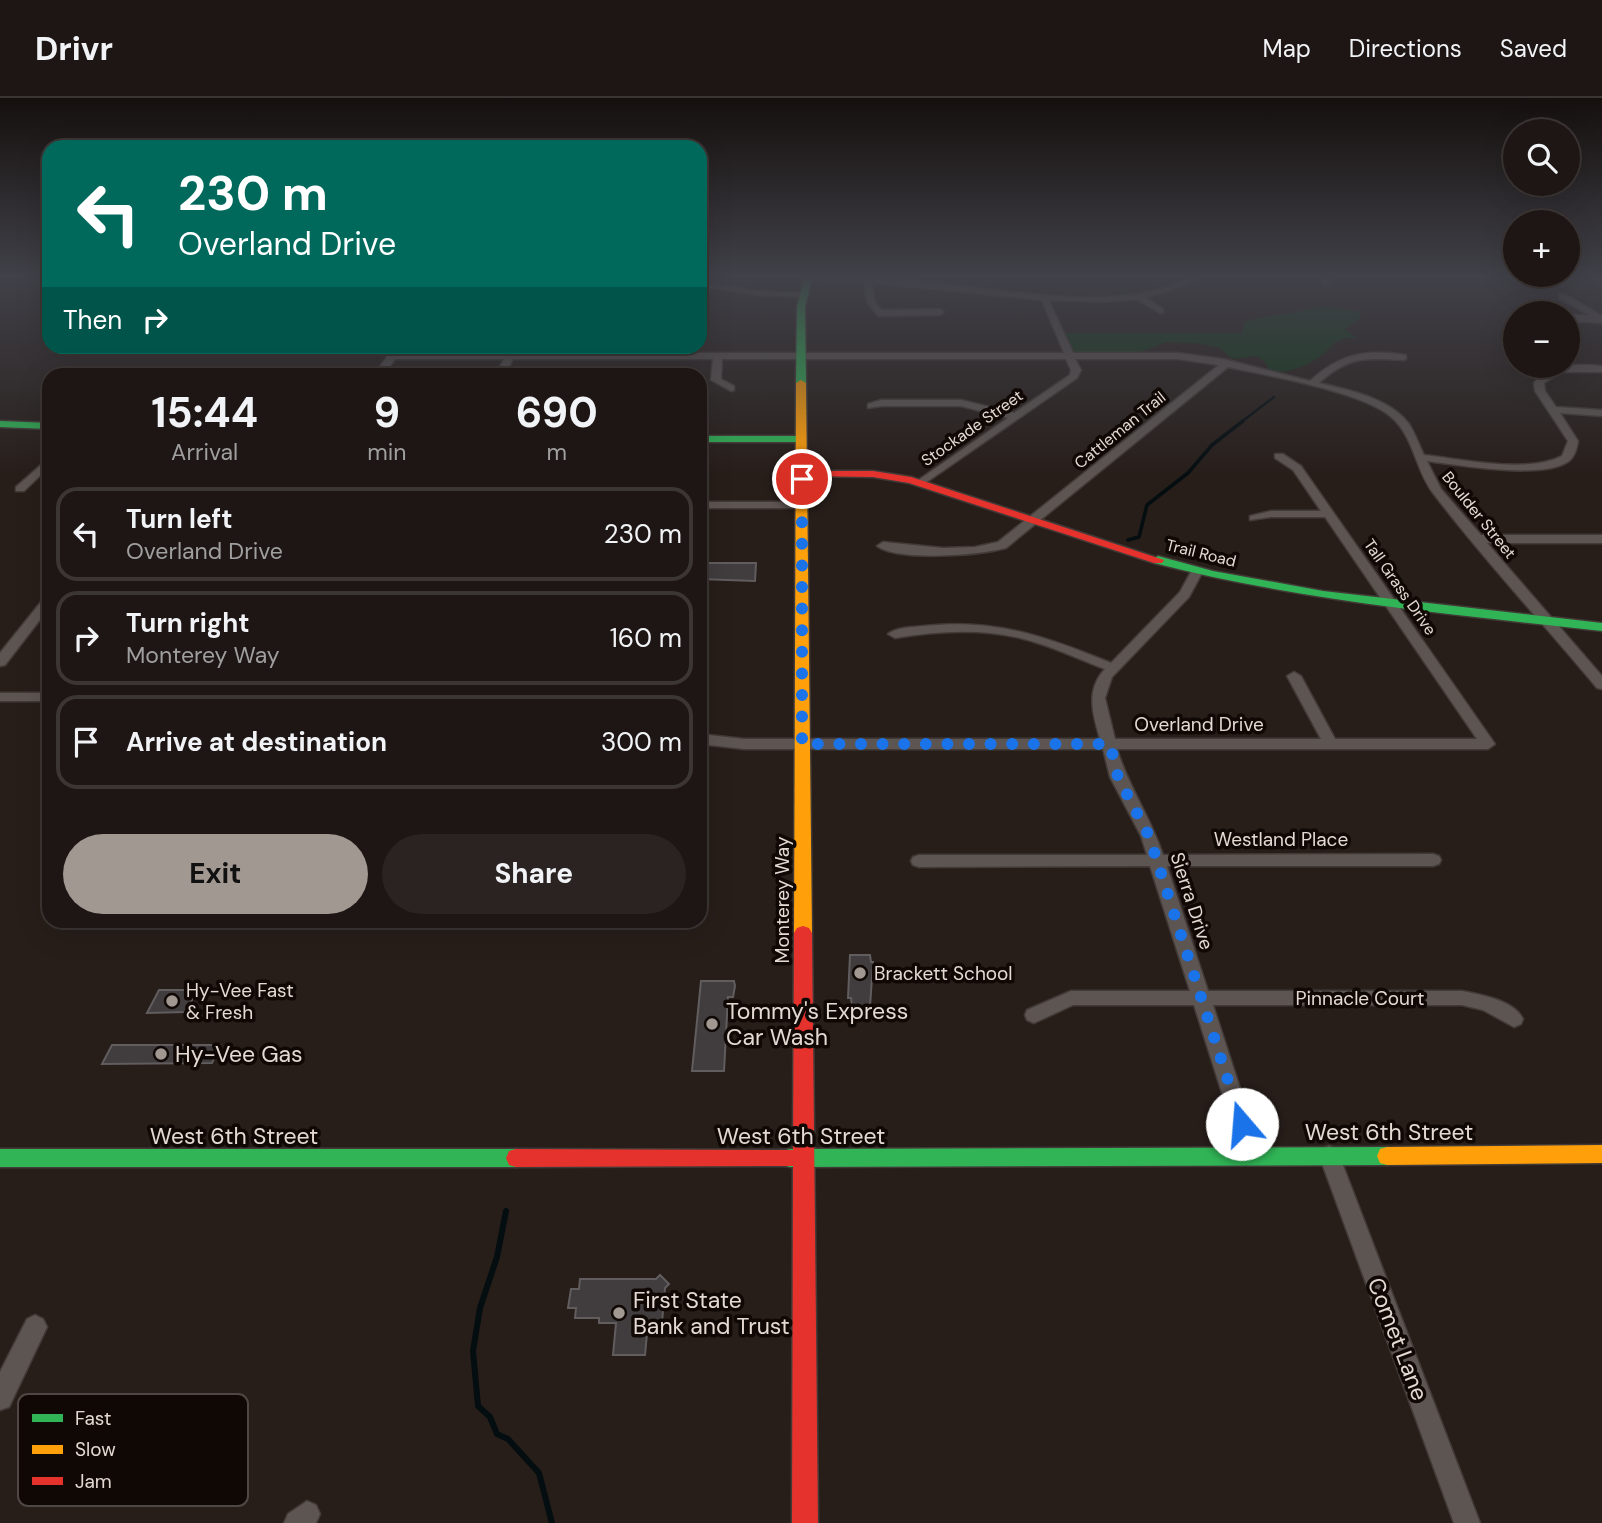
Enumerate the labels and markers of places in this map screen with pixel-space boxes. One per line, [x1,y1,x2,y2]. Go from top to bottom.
pin [772,449,832,509]
place label: Brackett School [874,961,1013,986]
marker: Brackett School [852,965,868,981]
place label: Hy-Vee Fast & Fresh [186,978,294,1025]
marker: Hy-Vee Fast & Fresh [164,993,180,1009]
place label: Tommy's Express Car Wash [726,996,908,1052]
marker: Tommy's Express Car Wash [704,1016,720,1032]
place label: Hy-Vee Gas [175,1039,303,1069]
marker: Hy-Vee Gas [153,1046,169,1062]
place label: First State Bank and Trust [633,1285,790,1341]
marker: First State Bank and Trust [611,1305,627,1321]

